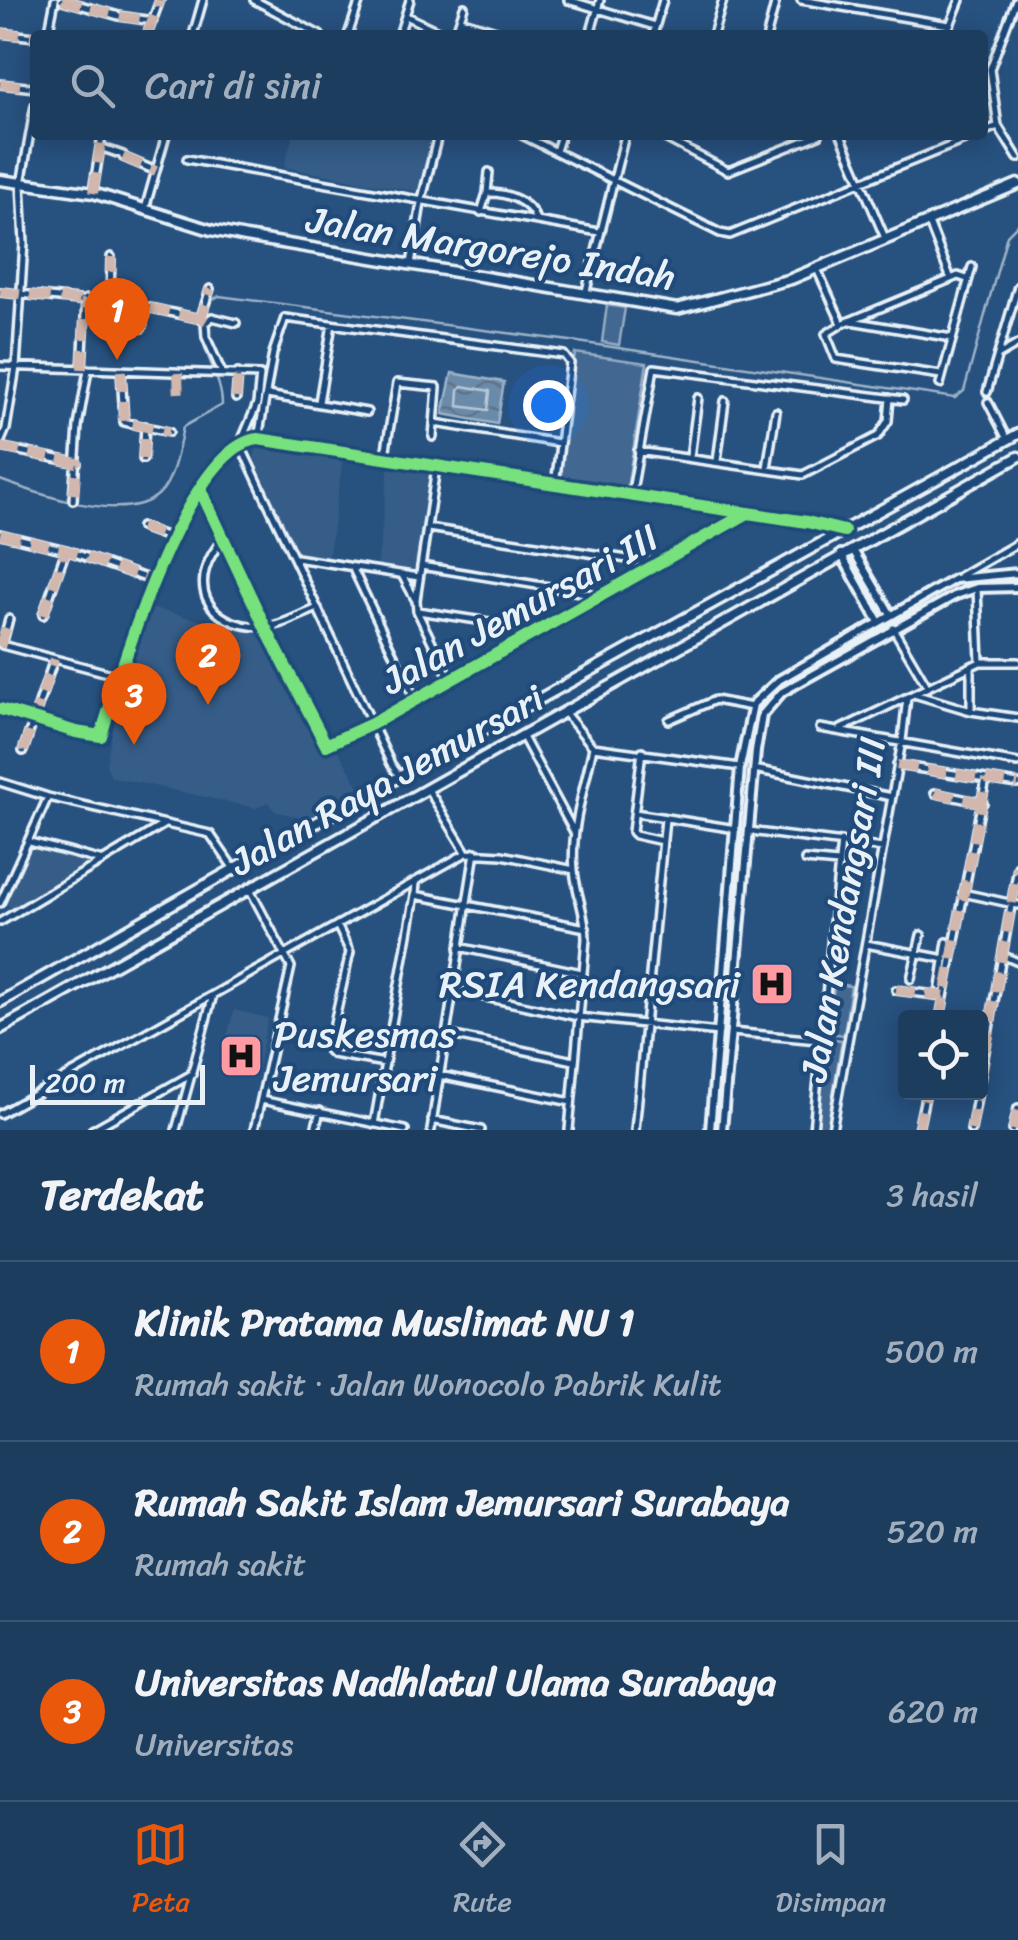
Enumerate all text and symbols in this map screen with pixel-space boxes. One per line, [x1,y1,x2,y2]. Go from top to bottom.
search box [30,30,988,140]
text: Cari di sini [145,52,321,119]
icon: search [65,58,120,113]
street label: Jalan Margorejo Indah [300,186,680,311]
pin: 1 [84,278,150,360]
your location [523,380,574,431]
street label: Jalan Jemursari III [367,505,672,715]
pin: 2 [176,622,240,705]
pin: 3 [102,662,166,745]
street label: Jalan Raya Jemursari [216,665,558,896]
street label: Jalan Kendangsari III [780,731,907,1089]
place label: RSIA Kendangsari [439,951,742,1018]
hospital icon: RSIA Kendangsari [749,961,795,1007]
place label: Puskesmas Jemursari [272,1001,456,1112]
map controls [898,1010,988,1100]
button: locate [898,1010,988,1100]
hospital icon: Puskesmas Jemursari [218,1033,264,1079]
text: 200 m [45,1058,125,1107]
scale bar [30,1060,205,1104]
text: Terdekat [40,1158,204,1232]
text: 3 hasil [887,1167,978,1224]
text: Klinik Pratama Muslimat NU 1 [135,1289,635,1356]
text: 1 [66,1323,79,1380]
text: 500 m [885,1323,978,1380]
text: Rumah sakit · Jalan Wonocolo Pabrik Kulit [135,1356,722,1413]
text: Rumah Sakit Islam Jemursari Surabaya [135,1469,789,1536]
text: 2 [63,1503,82,1560]
text: 520 m [887,1503,978,1560]
text: Rumah sakit [135,1536,306,1593]
text: Universitas Nadhlatul Ulama Surabaya [135,1649,776,1716]
text: 3 [64,1683,81,1740]
text: 620 m [888,1683,978,1740]
text: Universitas [135,1716,293,1773]
tab: Peta [132,1817,190,1926]
tab: Rute [453,1817,512,1926]
tab: Disimpan [776,1817,886,1926]

